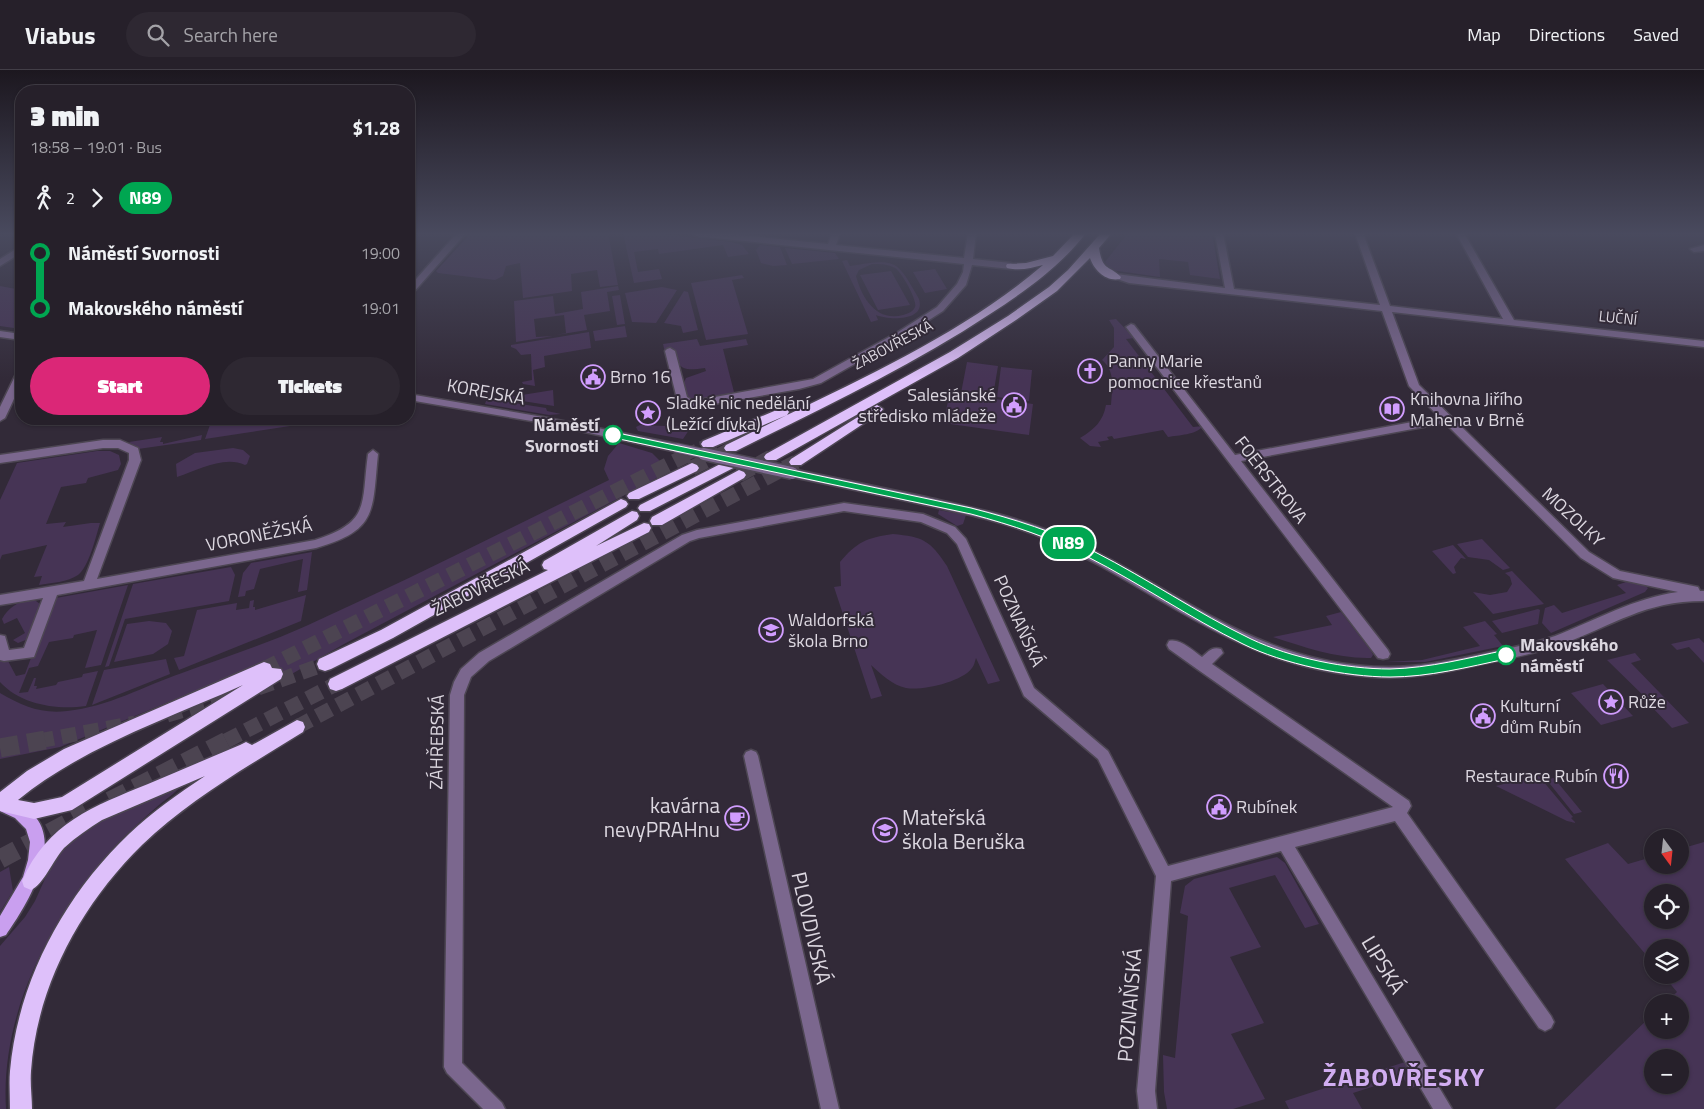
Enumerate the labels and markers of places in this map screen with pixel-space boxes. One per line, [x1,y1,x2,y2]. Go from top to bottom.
place label: Panny Marie pomocnice křesťanů [1108,347,1262,395]
church icon: Panny Marie pomocnice křesťanů [1077,358,1103,384]
place label: Brno 16 [610,363,671,390]
public building icon: Brno 16 [580,364,606,390]
place label: Salesiánské středisko mládeže [858,381,996,429]
place label: Knihovna Jiřího Mahena v Brně [1410,385,1524,433]
place label: Sladké nic nedělání (Ležící dívka) [666,389,812,437]
public building icon: Salesiánské středisko mládeže [1001,392,1027,418]
library icon: Knihovna Jiřího Mahena v Brně [1379,396,1405,422]
place icon: Sladké nic nedělání (Ležící dívka) [635,400,661,426]
place label: Náměstí Svornosti [525,411,600,459]
marker: Náměstí Svornosti [603,425,623,445]
place label: Waldorfská škola Brno [788,606,874,654]
school or university icon: Waldorfská škola Brno [758,617,784,643]
place label: Makovského náměstí [1520,631,1618,679]
marker: Makovského náměstí [1496,645,1516,665]
place label: Růže [1628,688,1666,715]
place icon: Růže [1598,689,1624,715]
place label: Kulturní dům Rubín [1500,692,1582,740]
public building icon: Kulturní dům Rubín [1470,703,1496,729]
place label: Restaurace Rubín [1465,762,1598,789]
restaurant icon: Restaurace Rubín [1603,763,1629,789]
place label: kavárna nevyPRAHnu [604,789,720,845]
place label: Rubínek [1236,793,1298,820]
public building icon: Rubínek [1206,794,1232,820]
place label: Mateřská škola Beruška [902,801,1025,857]
cafe icon: kavárna nevyPRAHnu [724,805,750,831]
school or university icon: Mateřská škola Beruška [872,817,898,843]

